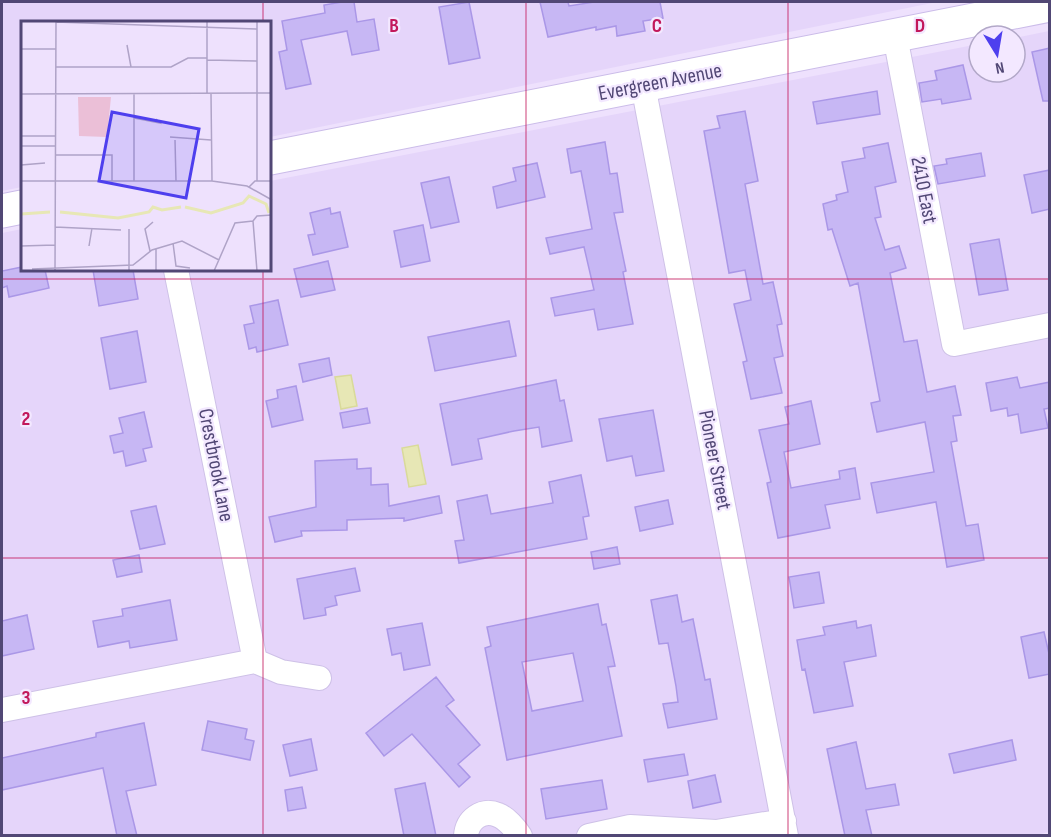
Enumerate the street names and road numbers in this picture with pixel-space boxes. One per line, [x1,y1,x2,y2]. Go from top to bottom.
street label: Evergreen Avenue [596,58,724,106]
street label: 2410 East [905,154,943,226]
street label: Crestbrook Lane [193,406,239,524]
street label: Pioneer Street [693,408,737,512]

